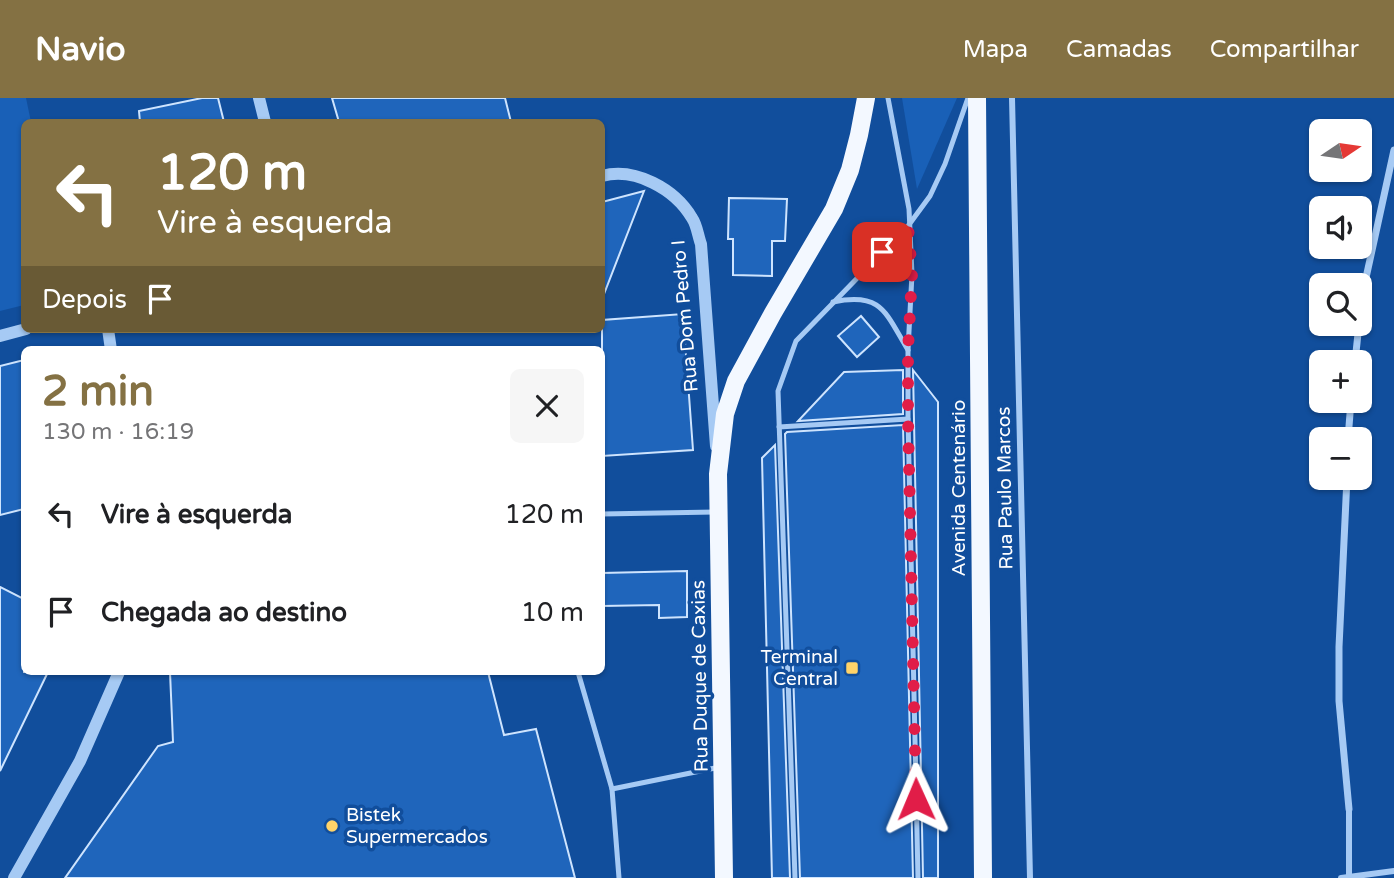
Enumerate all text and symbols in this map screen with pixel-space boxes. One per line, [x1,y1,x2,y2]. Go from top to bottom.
text: Navio [35,30,126,69]
text: Mapa [963,35,1028,64]
text: Camadas [1066,35,1172,64]
text: Compartilhar [1210,35,1359,64]
north arrow [1309,119,1372,182]
map controls [1309,119,1372,490]
text: 120 m [157,144,307,203]
icon: left [42,147,133,238]
button: sound [1309,196,1372,259]
text: Vire à esquerda [157,204,393,242]
pin [852,222,912,282]
icon: arrive [863,233,901,271]
street label: Rua Dom Pedro I [667,239,703,393]
button: search [1309,273,1372,336]
icon: arrive [141,280,179,318]
text: Depois [42,284,127,315]
button: + [1309,350,1372,413]
text: 2 min [42,366,154,417]
button: close [510,369,584,443]
street label: Avenida Centenário [948,400,970,576]
street label: Rua Paulo Marcos [993,406,1017,570]
text: 130 m · 16:19 [42,418,194,446]
button: − [1309,427,1372,490]
icon: left [42,495,80,533]
text: Vire à esquerda [101,499,292,530]
text: 120 m [504,499,584,530]
street label: Rua Duque de Caxias [687,580,713,772]
icon: arrive [42,593,80,631]
text: Chegada ao destino [101,597,347,628]
text: 10 m [521,597,584,628]
place label: Terminal Central [760,646,838,690]
marker: Terminal Central [844,660,860,676]
position arrow [879,762,953,836]
place label: Bistek Supermercados [346,804,488,848]
marker: Bistek Supermercados [324,818,340,834]

